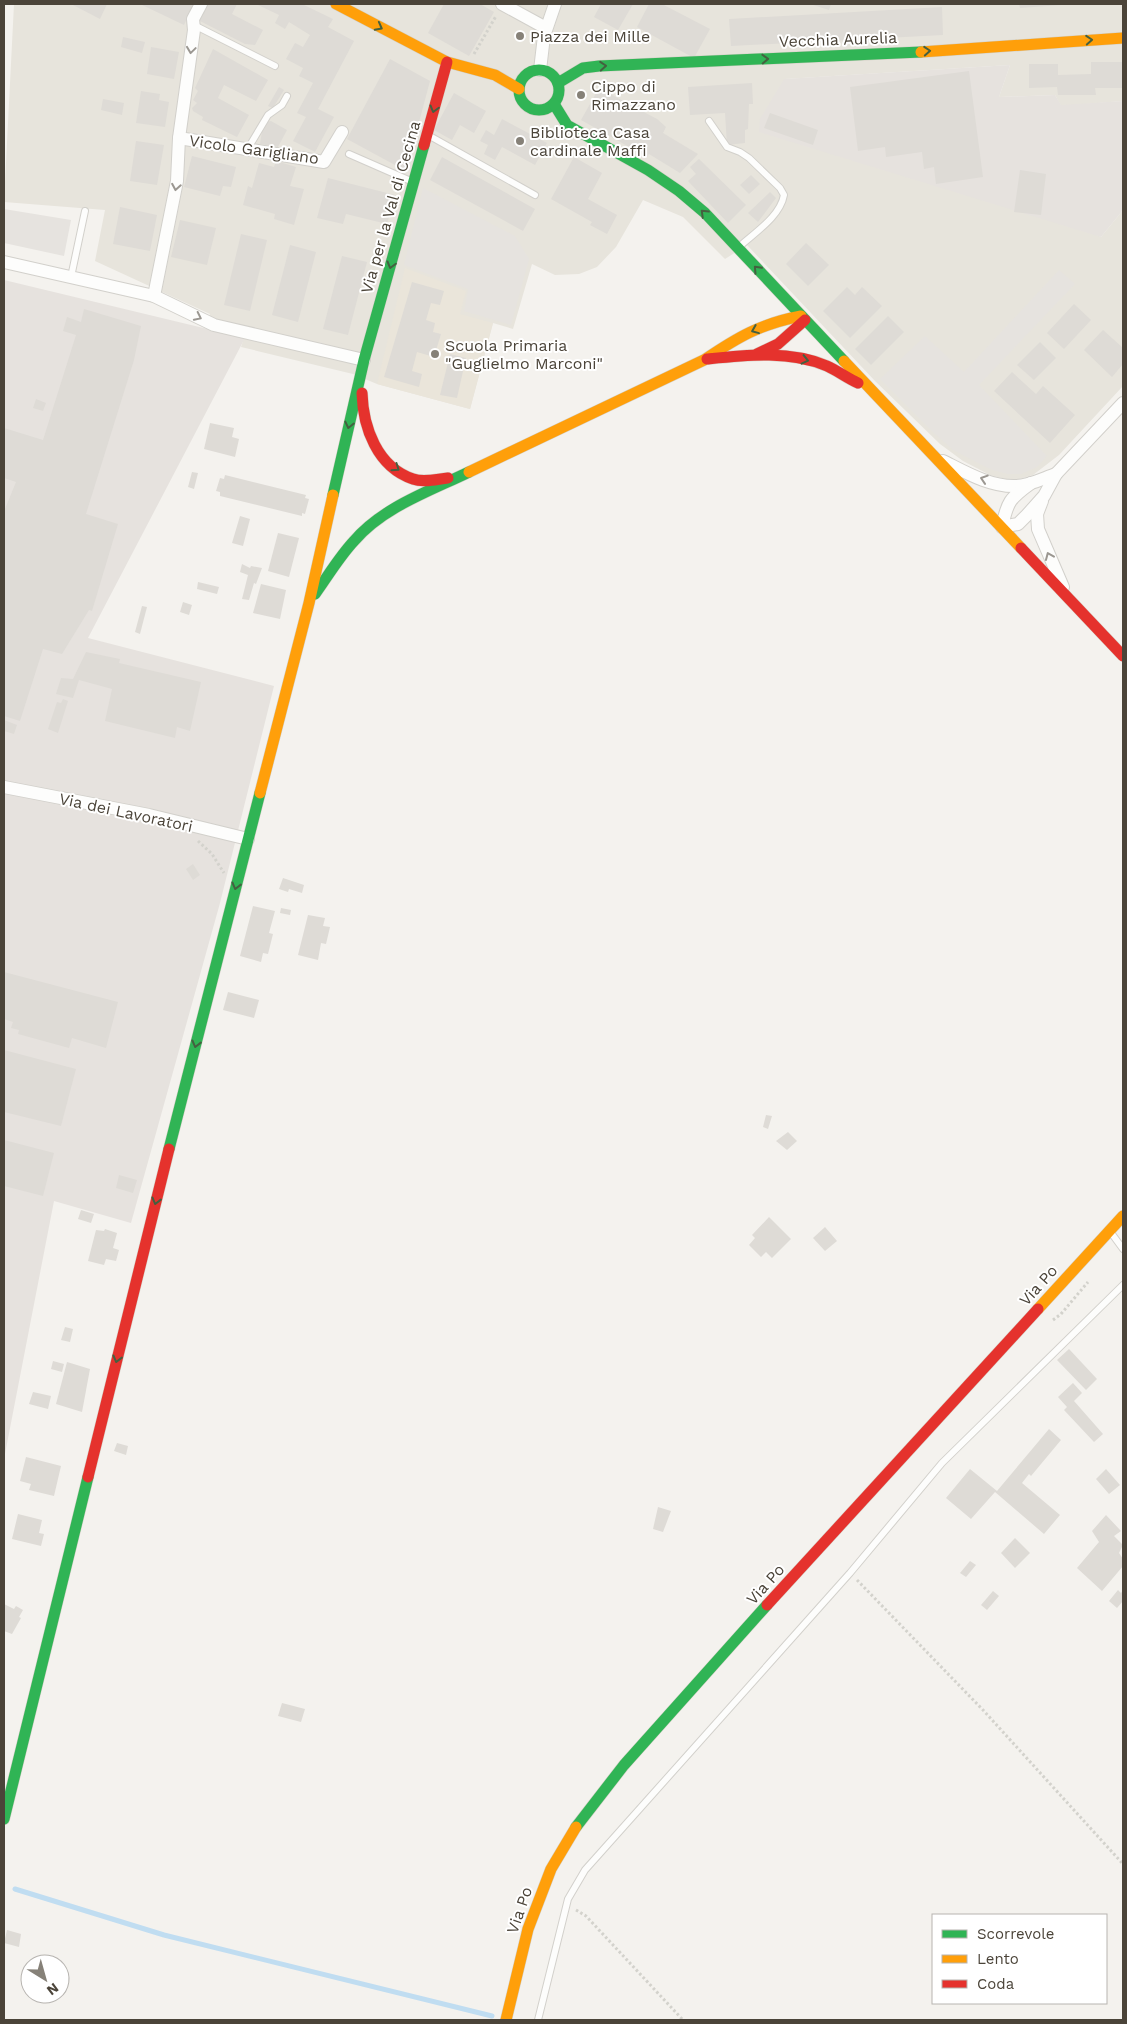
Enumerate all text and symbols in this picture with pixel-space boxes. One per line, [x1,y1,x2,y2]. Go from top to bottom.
one-way arrow [374,20,383,30]
place label: Piazza dei Mille [530,27,650,46]
street label: Vecchia Aurelia [778,28,898,51]
marker: Piazza dei Mille [514,30,526,42]
one-way arrow [1086,35,1094,46]
one-way arrow [924,46,932,57]
one-way arrow [186,47,197,55]
one-way arrow [761,53,769,64]
one-way arrow [599,60,607,71]
place label: Cippo di Rimazzano [591,77,676,114]
marker: Cippo di Rimazzano [575,89,587,101]
one-way arrow [429,104,440,113]
street label: Via per la Val di Cecina [357,119,424,296]
place label: Biblioteca Casa cardinale Maffi [530,123,650,160]
street label: Vicolo Garigliano [188,131,320,168]
marker: Biblioteca Casa cardinale Maffi [514,135,526,147]
one-way arrow [171,183,181,191]
one-way arrow [701,210,710,219]
one-way arrow [386,261,396,269]
one-way arrow [754,266,763,275]
one-way arrow [193,311,202,322]
one-way arrow [751,324,760,335]
place label: Scuola Primaria "Guglielmo Marconi" [445,336,603,373]
marker: Scuola Primaria "Guglielmo Marconi" [429,348,441,360]
one-way arrow [801,354,810,365]
one-way arrow [344,420,355,429]
one-way arrow [390,462,400,471]
one-way arrow [980,475,988,485]
one-way arrow [1044,552,1055,561]
street label: Via dei Lavoratori [57,789,194,836]
one-way arrow [231,882,242,891]
one-way arrow [191,1039,202,1048]
one-way arrow [152,1197,162,1205]
street label: Via Po [1015,1261,1061,1310]
one-way arrow [112,1355,123,1364]
street label: Via Po [742,1560,788,1609]
street label: Via Po [503,1884,536,1936]
legend [932,1914,1107,2004]
text: Scorrevole [977,1925,1055,1943]
text: Lento [977,1950,1019,1968]
north arrow [20,1954,70,2004]
text: Coda [977,1975,1015,1993]
text: N [44,1980,62,1999]

